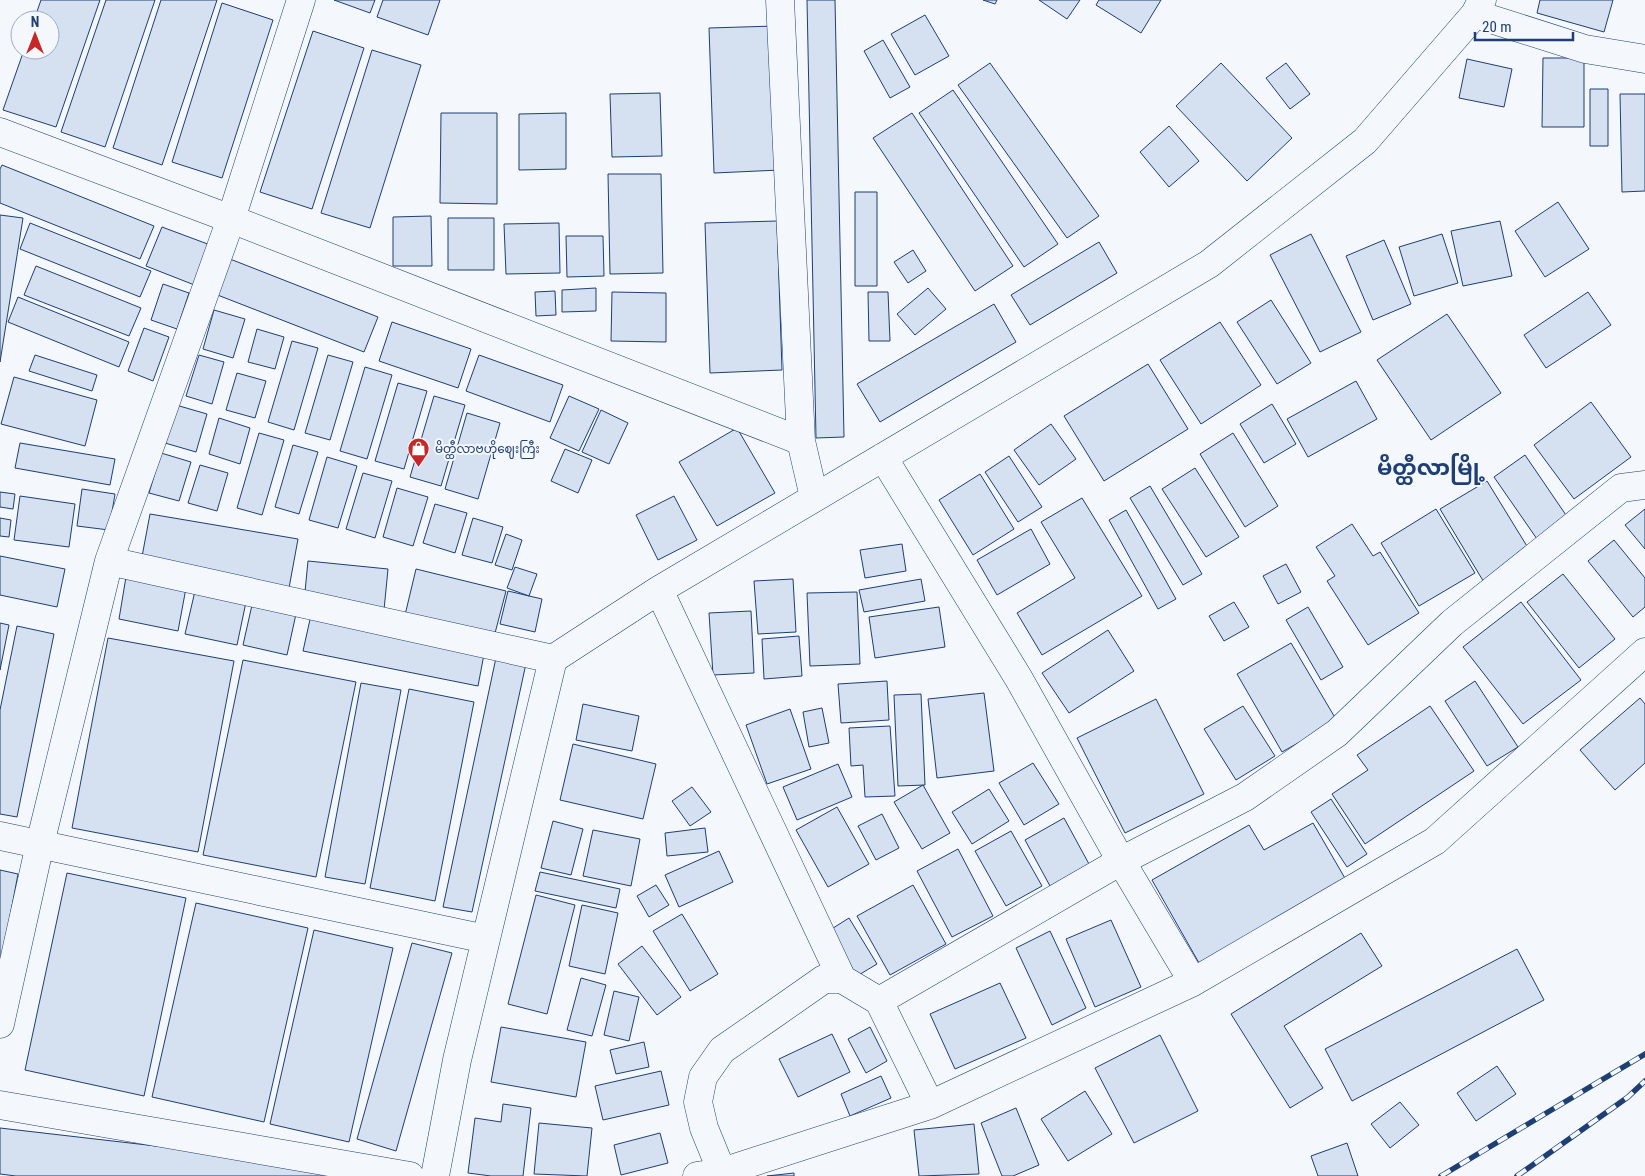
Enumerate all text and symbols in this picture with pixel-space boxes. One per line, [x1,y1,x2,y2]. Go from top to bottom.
north arrow [10,10,60,60]
scale bar [1475,10,1572,42]
text: N [31,14,39,30]
text: 20 m [1482,18,1512,36]
shop icon: မိတ္ထီလာဗဟိုဈေးကြီး [407,437,431,468]
place label: မိတ္ထီလာဗဟိုဈေးကြီး [435,440,540,459]
district label: မိတ္ထီလာမြို့ [1377,453,1485,485]

